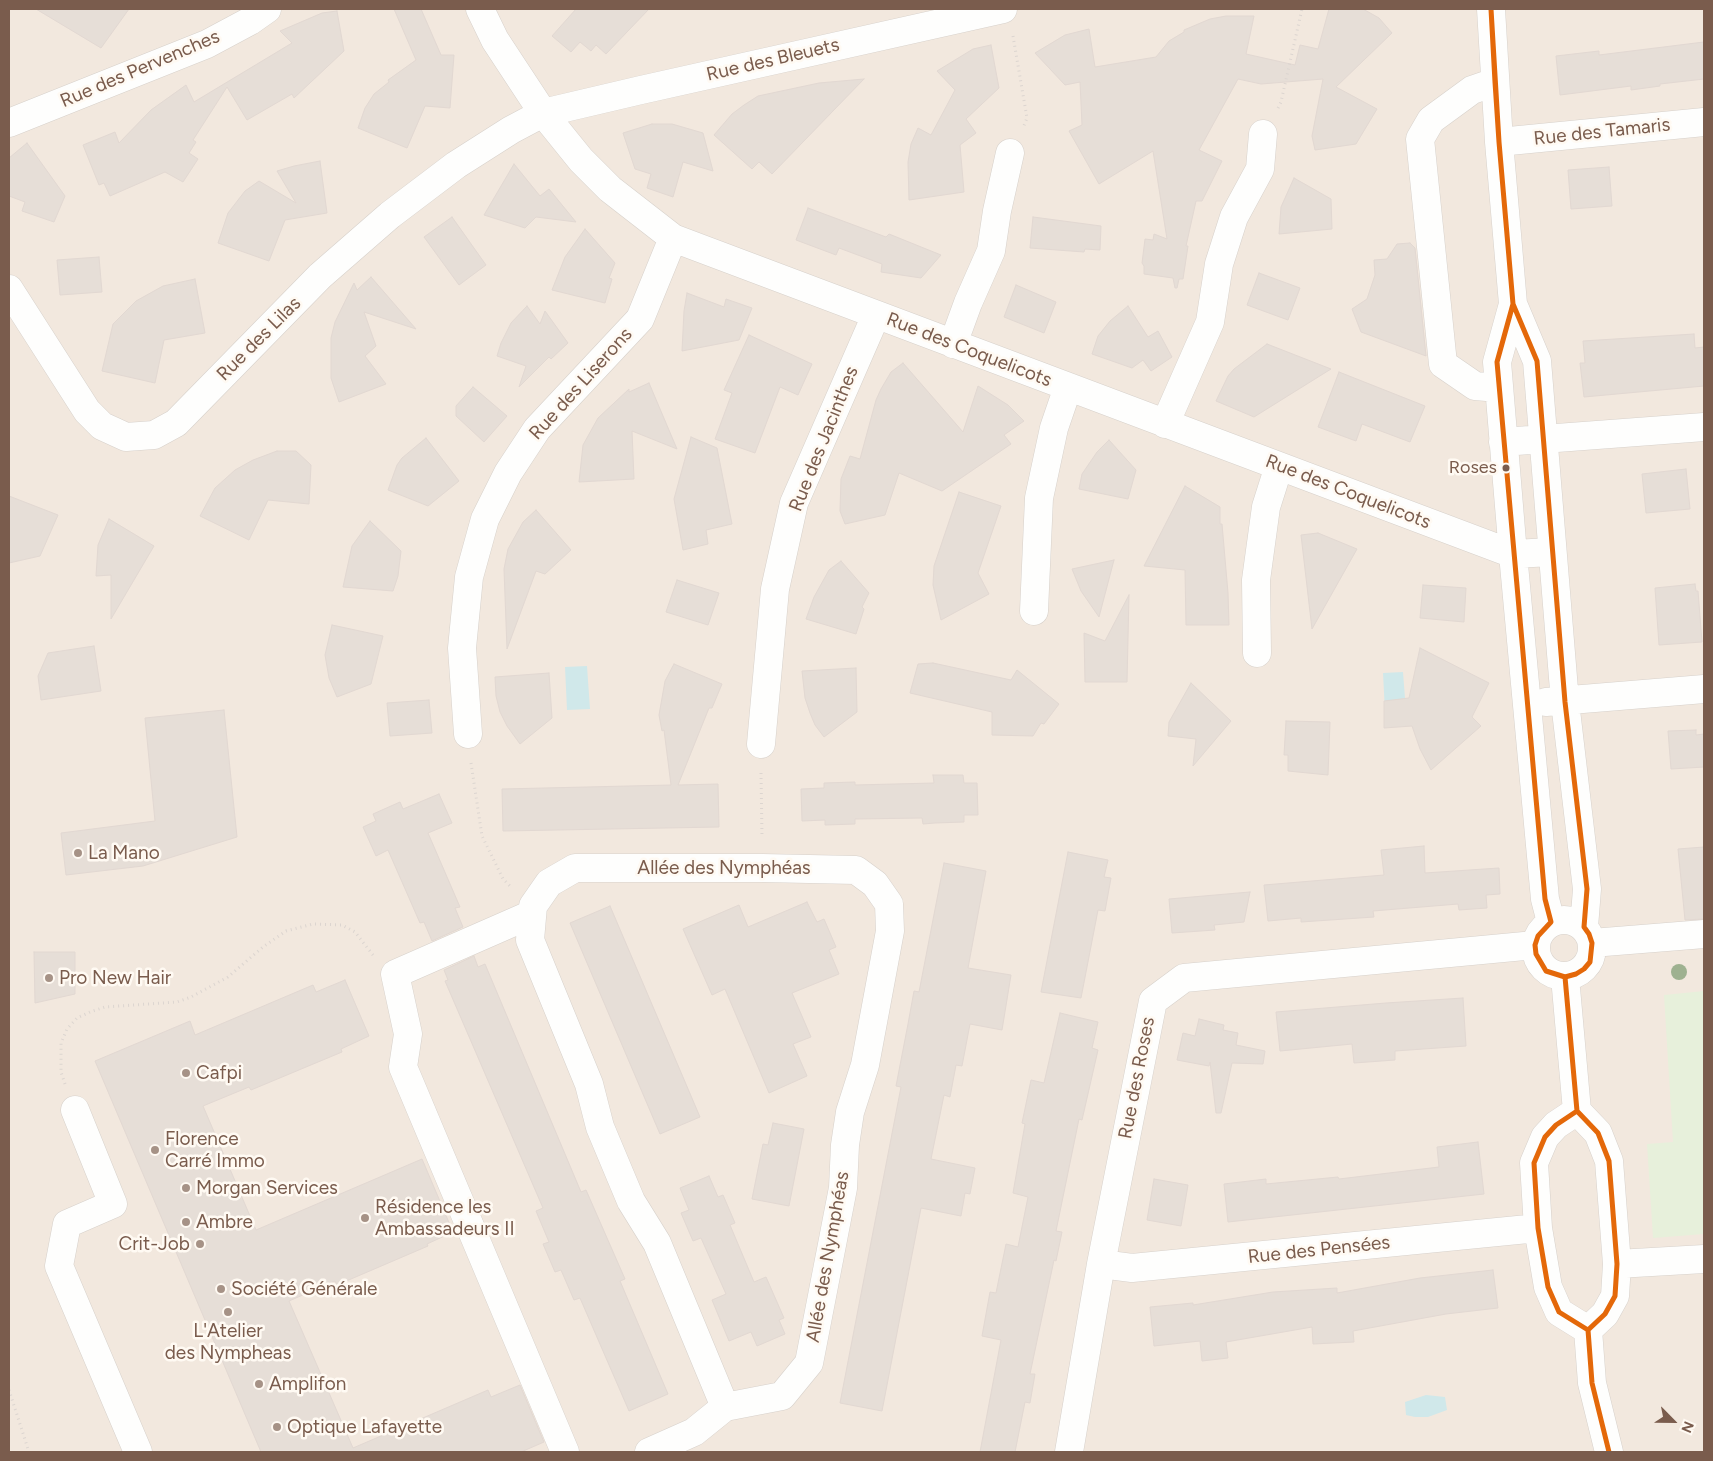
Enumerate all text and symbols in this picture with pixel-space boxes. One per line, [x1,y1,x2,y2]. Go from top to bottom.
street label: Rue des Pervenches [57,25,223,113]
street label: Rue des Bleuets [704,34,842,86]
street label: Rue des Tamaris [1533,113,1671,151]
street label: Rue des Lilas [212,292,306,386]
street label: Rue des Coquelicots [883,308,1055,392]
street label: Rue des Liserons [525,323,637,445]
street label: Rue des Jacinthes [785,363,863,515]
street label: Rue des Coquelicots [1262,450,1434,534]
place label: Roses [1449,457,1497,479]
marker: Roses [1501,463,1511,473]
place label: La Mano [88,842,160,864]
marker: La Mano [72,847,84,859]
street label: Allée des Nymphéas [637,857,811,879]
place label: Pro New Hair [59,967,171,989]
marker: Pro New Hair [43,972,55,984]
street label: Rue des Roses [1114,1015,1160,1141]
place label: Cafpi [196,1062,242,1084]
marker: Cafpi [180,1067,192,1079]
place label: Florence Carré Immo [165,1128,265,1172]
marker: Florence Carré Immo [149,1144,161,1156]
street label: Allée des Nymphéas [802,1170,854,1344]
place label: Morgan Services [196,1177,338,1199]
marker: Morgan Services [180,1182,192,1194]
place label: Résidence les Ambassadeurs II [375,1196,515,1240]
place label: Ambre [196,1211,253,1233]
marker: Résidence les Ambassadeurs II [359,1212,371,1224]
marker: Ambre [180,1216,192,1228]
street label: Rue des Pensées [1247,1231,1391,1269]
place label: Crit-Job [118,1233,190,1255]
marker: Crit-Job [194,1238,206,1250]
place label: Société Générale [231,1278,377,1300]
marker: Société Générale [215,1283,227,1295]
marker: L'Atelier des Nympheas [222,1306,234,1318]
place label: L'Atelier des Nympheas [165,1320,291,1364]
place label: Amplifon [269,1373,346,1395]
marker: Amplifon [253,1378,265,1390]
north arrow [1648,1396,1698,1446]
place label: Optique Lafayette [287,1416,442,1438]
text: N [1677,1419,1697,1435]
marker: Optique Lafayette [271,1421,283,1433]

